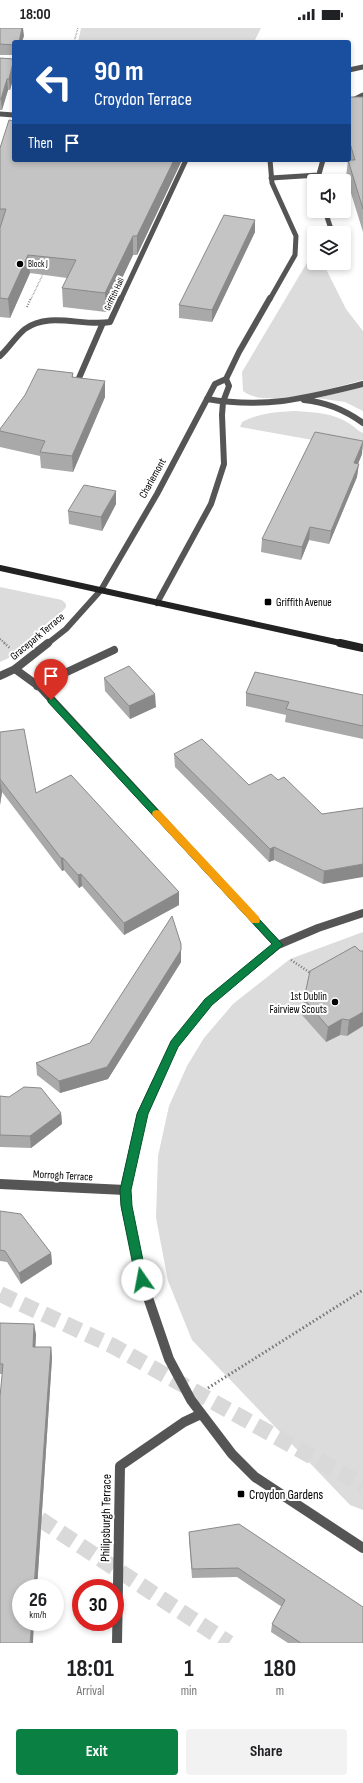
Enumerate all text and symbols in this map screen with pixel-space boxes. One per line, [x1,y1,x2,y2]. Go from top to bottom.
text: 18:00 [20,5,51,24]
text: 90 m [94,55,144,88]
icon: left [28,56,80,108]
text: Croydon Terrace [94,89,192,110]
icon: arrive [61,132,83,154]
text: Then [28,134,53,153]
map controls [307,174,351,270]
button: sound [307,174,351,218]
button: layers [307,226,351,270]
marker: Block J [15,259,25,269]
place label: Block J [28,259,48,270]
street label: Griffith Hall [102,276,127,312]
street label: Charlemont [136,455,169,500]
place label: Griffith Avenue [276,596,332,609]
marker: Griffith Avenue [263,597,273,607]
street label: Gracepark Terrace [8,610,67,663]
pin [34,659,68,700]
icon: arrive [40,665,62,687]
place label: 1st Dublin Fairview Scouts [269,990,327,1016]
marker: 1st Dublin Fairview Scouts [330,997,340,1007]
street label: Morrogh Terrace [33,1167,93,1184]
position arrow [121,1259,163,1301]
street label: Philipsburgh Terrace [97,1474,115,1562]
place label: Croydon Gardens [249,1487,324,1503]
marker: Croydon Gardens [236,1489,246,1499]
speed limit sign: 30 [72,1579,124,1631]
text: 26 [29,1588,47,1612]
text: km/h [29,1609,47,1621]
text: 18:01 [67,1654,114,1683]
text: 1 [184,1654,194,1683]
text: 180 [264,1654,296,1683]
text: Arrival [76,1683,104,1699]
text: min [181,1683,197,1699]
text: m [276,1683,284,1699]
button: Exit [16,1729,178,1775]
button: Share [186,1729,347,1775]

